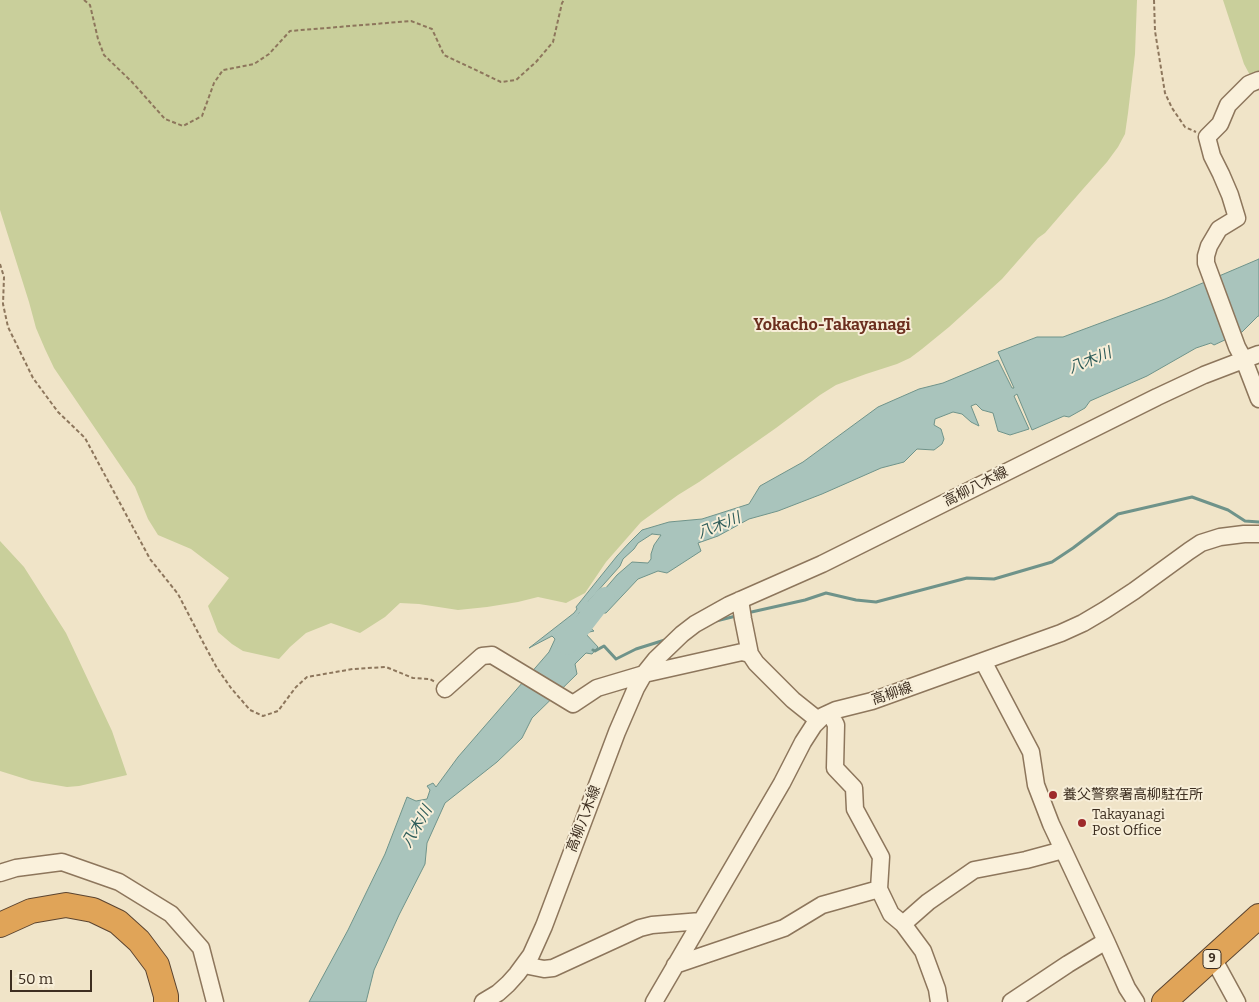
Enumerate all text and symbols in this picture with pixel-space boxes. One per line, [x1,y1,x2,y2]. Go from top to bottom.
district label: Yokacho-Takayanagi [753,316,911,336]
water label: 八木川 [1066,344,1114,378]
street label: 高柳八木線 [941,464,1011,510]
water label: 八木川 [695,509,743,543]
street label: 高柳線 [869,679,915,709]
street label: 高柳八木線 [564,783,604,855]
place label: 養父警察署高柳駐在所 [1063,787,1203,803]
marker: 養父警察署高柳駐在所 [1047,789,1059,801]
water label: 八木川 [398,803,436,851]
place label: Takayanagi Post Office [1092,807,1165,840]
marker: Takayanagi Post Office [1076,817,1088,829]
road number: 9 [1203,950,1221,969]
scale bar [12,960,95,992]
text: 50 m [18,970,53,988]

